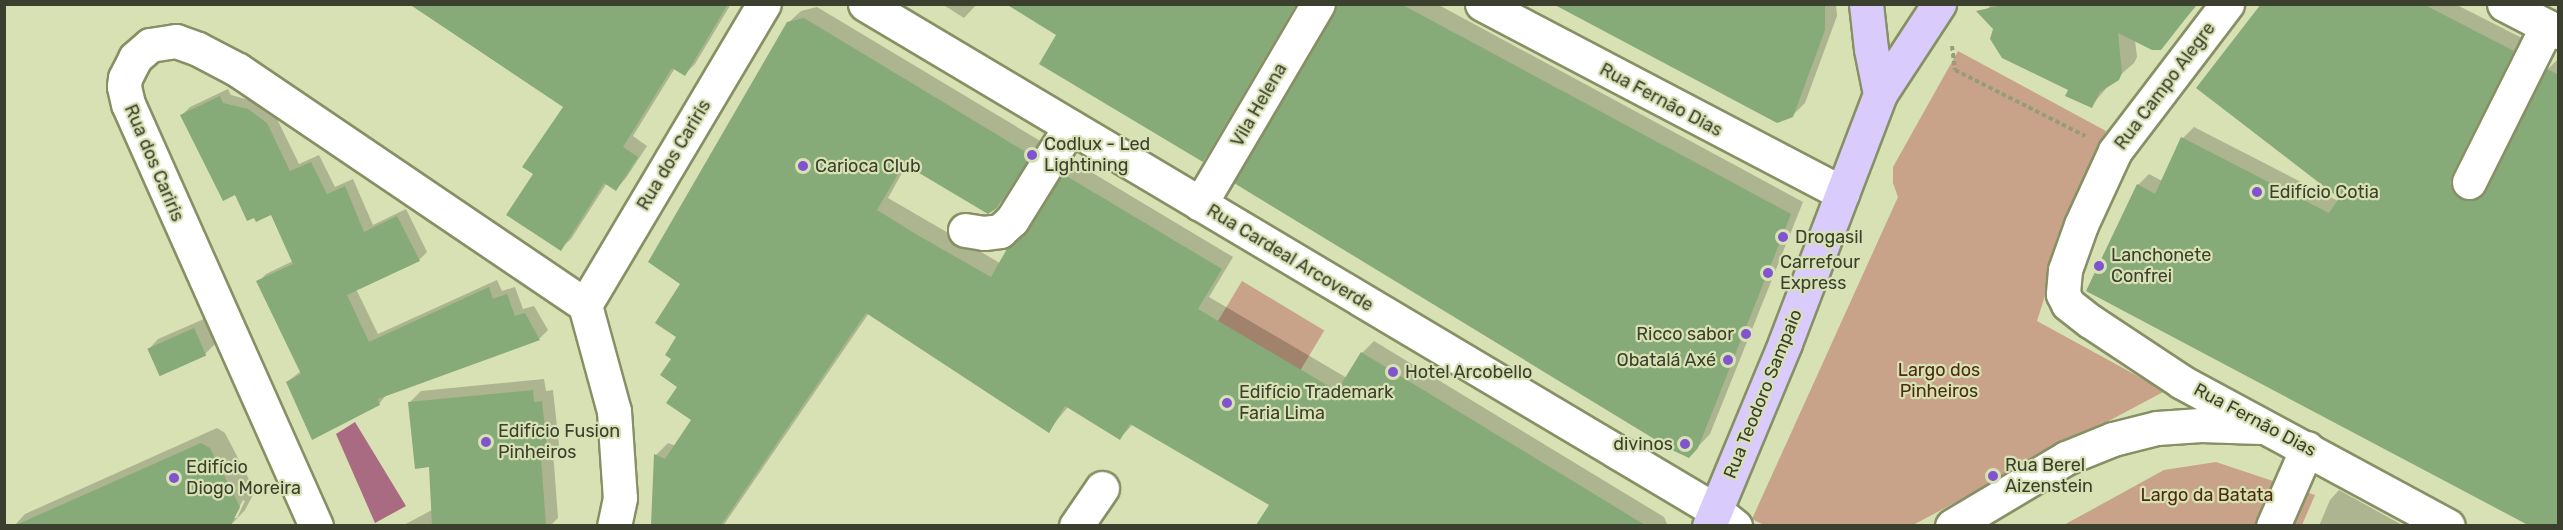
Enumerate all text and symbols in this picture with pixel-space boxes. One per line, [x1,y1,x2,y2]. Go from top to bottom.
street label: Rua Campo Alegre [2110,18,2220,154]
street label: Vila Helena [1226,59,1292,151]
street label: Rua Fernão Dias [1596,59,1726,141]
street label: Rua dos Cariris [633,96,715,214]
street label: Rua dos Cariris [120,101,188,225]
place label: Codlux - Led Lightining [1044,134,1150,176]
marker: Codlux - Led Lightining [1025,148,1039,162]
place label: Carioca Club [815,155,921,177]
marker: Carioca Club [796,159,810,173]
place label: Edifício Cotia [2269,181,2379,203]
marker: Edifício Cotia [2250,185,2264,199]
street label: Rua Cardeal Arcoverde [1203,200,1377,316]
place label: Drogasil [1795,226,1863,248]
marker: Drogasil [1776,230,1790,244]
place label: Lanchonete Confrei [2111,245,2211,288]
place label: Carrefour Express [1780,252,1860,294]
marker: Lanchonete Confrei [2092,259,2106,273]
marker: Carrefour Express [1761,266,1775,280]
street label: Rua Teodoro Sampaio [1719,306,1807,482]
place label: Ricco sabor [1636,323,1734,345]
marker: Ricco sabor [1739,327,1753,341]
place label: Obatalá Axé [1616,349,1716,371]
marker: Obatalá Axé [1721,353,1735,367]
park label: Largo dos Pinheiros [1898,360,1980,403]
place label: Hotel Arcobello [1405,361,1533,383]
marker: Hotel Arcobello [1386,365,1400,379]
street label: Rua Fernão Dias [2190,379,2320,461]
place label: Edifício Trademark Faria Lima [1239,382,1394,424]
marker: Edifício Trademark Faria Lima [1220,396,1234,410]
place label: Edifício Fusion Pinheiros [498,421,620,464]
place label: divinos [1613,433,1673,455]
marker: Edifício Fusion Pinheiros [479,435,493,449]
marker: divinos [1678,437,1692,451]
place label: Rua Berel Aizenstein [2005,455,2093,498]
place label: Edifício Diogo Moreira [186,457,301,500]
marker: Rua Berel Aizenstein [1986,469,2000,483]
marker: Edifício Diogo Moreira [167,471,181,485]
park label: Largo da Batata [2141,484,2273,506]

